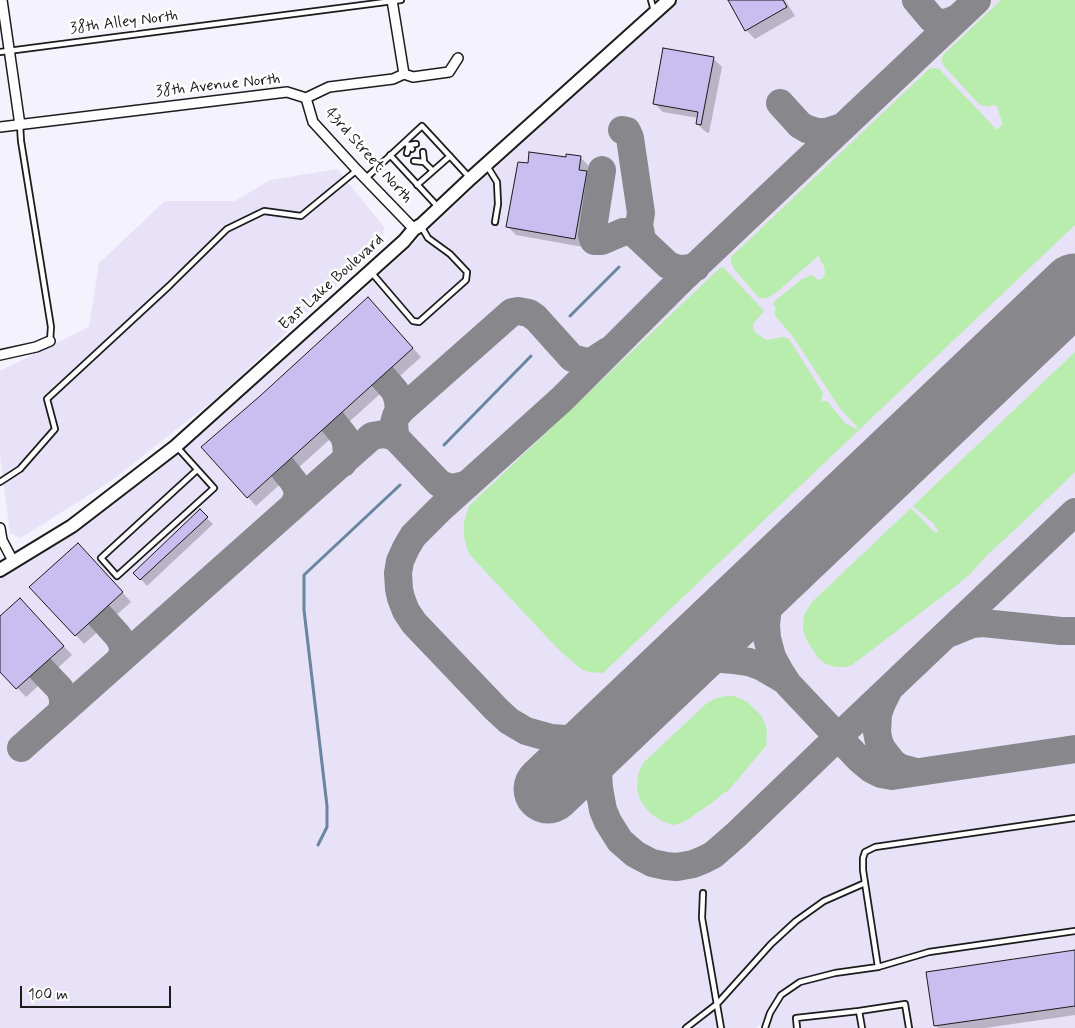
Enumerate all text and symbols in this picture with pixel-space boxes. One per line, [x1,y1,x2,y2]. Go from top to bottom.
street label: 38th Alley North [69,7,179,39]
street label: 38th Avenue North [155,70,281,102]
street label: 43rd Street North [320,104,416,208]
street label: East Lake Boulevard [276,231,388,335]
scale bar [22,976,174,1008]
text: 100 m [28,985,68,1005]

